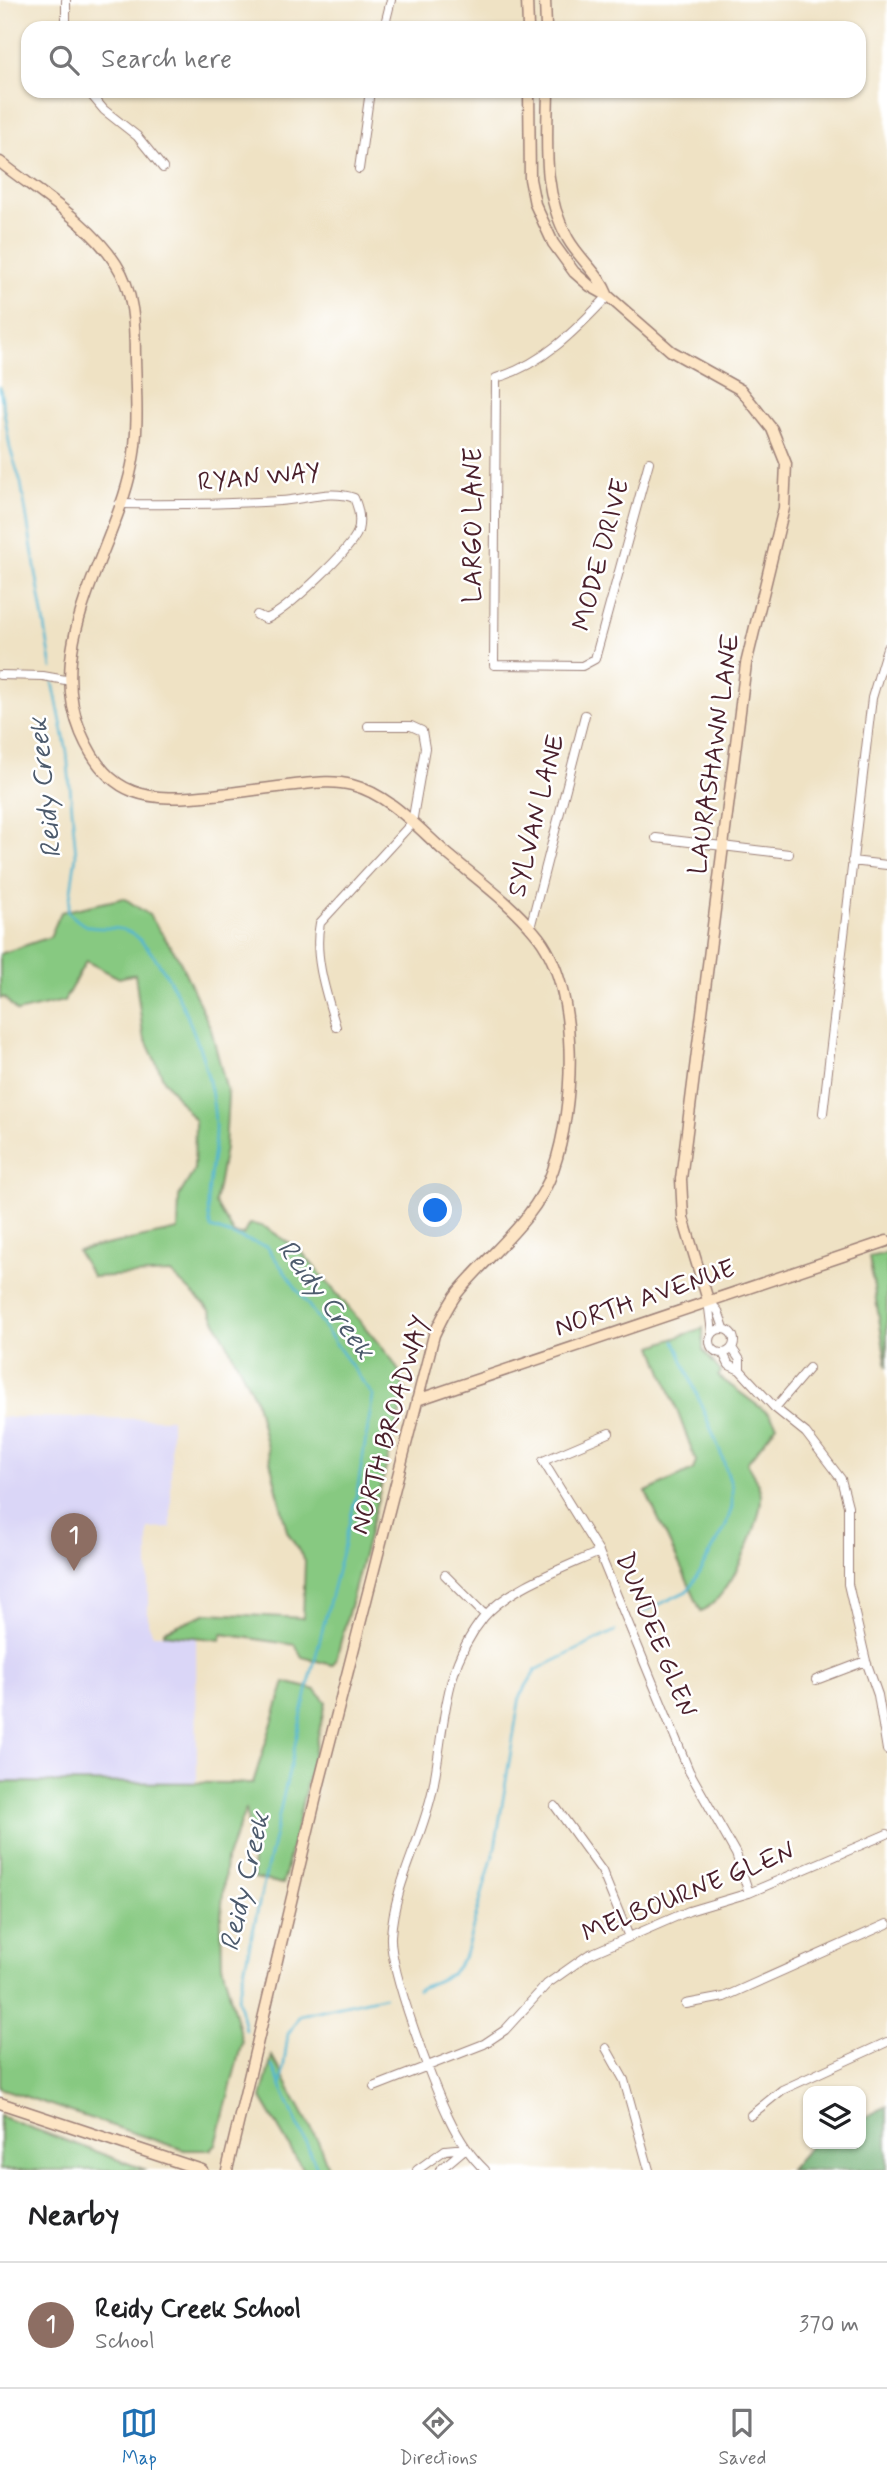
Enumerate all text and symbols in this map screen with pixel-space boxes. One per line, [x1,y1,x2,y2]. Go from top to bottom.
search box [21,21,866,98]
icon: search [45,41,83,79]
text: Search here [101,43,232,77]
street label: LARGO LANE [457,447,491,603]
street label: RYAN WAY [196,456,322,500]
street label: MODE DRIVE [565,475,639,635]
street label: LAURASHAWN LANE [681,631,749,877]
water label: Reidy Creek [20,714,72,860]
street label: SYLVAN LANE [500,731,574,901]
your location [418,1193,452,1227]
water label: Reidy Creek [268,1232,383,1369]
street label: NORTH AVENUE [550,1252,740,1346]
street label: NORTH BROADWAY [343,1311,439,1539]
pin: 1 [51,1513,97,1571]
street label: DUNDEE GLEN [607,1548,704,1723]
water label: Reidy Creek [212,1808,280,1955]
street label: MELBOURNE GLEN [577,1835,801,1951]
map controls [803,2086,866,2149]
button: layers [803,2086,866,2149]
text: Nearby [28,2196,119,2235]
text: Reidy Creek School [95,2293,301,2327]
text: 1 [46,2310,56,2340]
text: 370 m [799,2310,859,2340]
text: School [95,2327,155,2357]
tab: Map [120,2404,158,2471]
tab: Directions [399,2404,478,2471]
tab: Saved [718,2404,766,2471]

